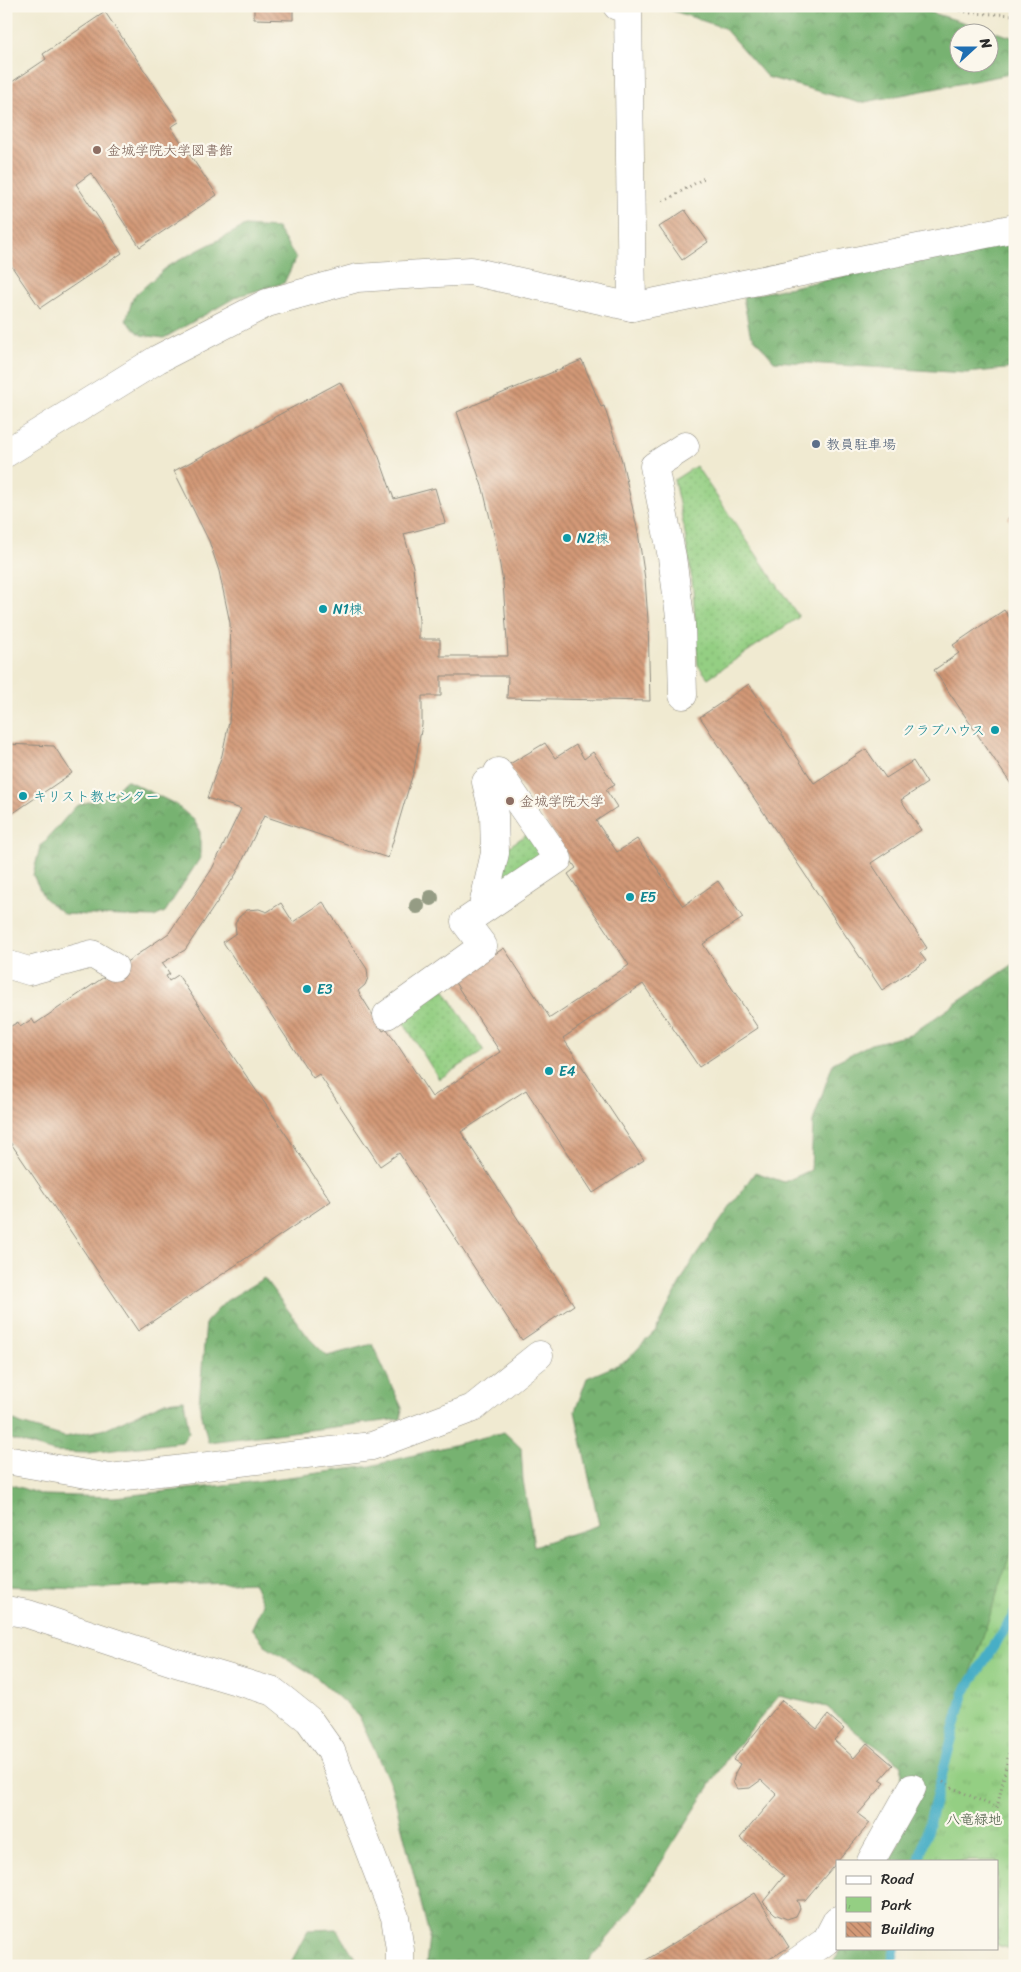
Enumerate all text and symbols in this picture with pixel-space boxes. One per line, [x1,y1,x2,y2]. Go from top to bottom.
north arrow [948,22,998,72]
text: N [972,34,999,53]
place label: 金城学院大学図書館 [107,138,233,163]
marker: 金城学院大学図書館 [91,144,103,156]
place label: 教員駐車場 [826,432,896,457]
marker: 教員駐車場 [810,438,822,450]
place label: N2棟 [577,526,610,551]
marker: N2棟 [561,532,573,544]
place label: N1棟 [333,597,364,622]
marker: N1棟 [317,603,329,615]
place label: クラブハウス [902,718,985,743]
marker: クラブハウス [989,724,1001,736]
place label: キリスト教センター [33,784,160,809]
place label: 金城学院大学 [520,789,604,814]
marker: キリスト教センター [17,790,29,802]
marker: 金城学院大学 [504,795,516,807]
place label: E5 [640,885,657,910]
marker: E5 [624,891,636,903]
place label: E3 [317,977,333,1002]
marker: E3 [301,983,313,995]
place label: E4 [559,1059,576,1084]
marker: E4 [543,1065,555,1077]
park label: 八竜緑地 [946,1807,1002,1832]
legend [836,1860,998,1950]
text: Road [881,1866,914,1892]
text: Park [881,1892,912,1918]
text: Building [881,1916,935,1942]

